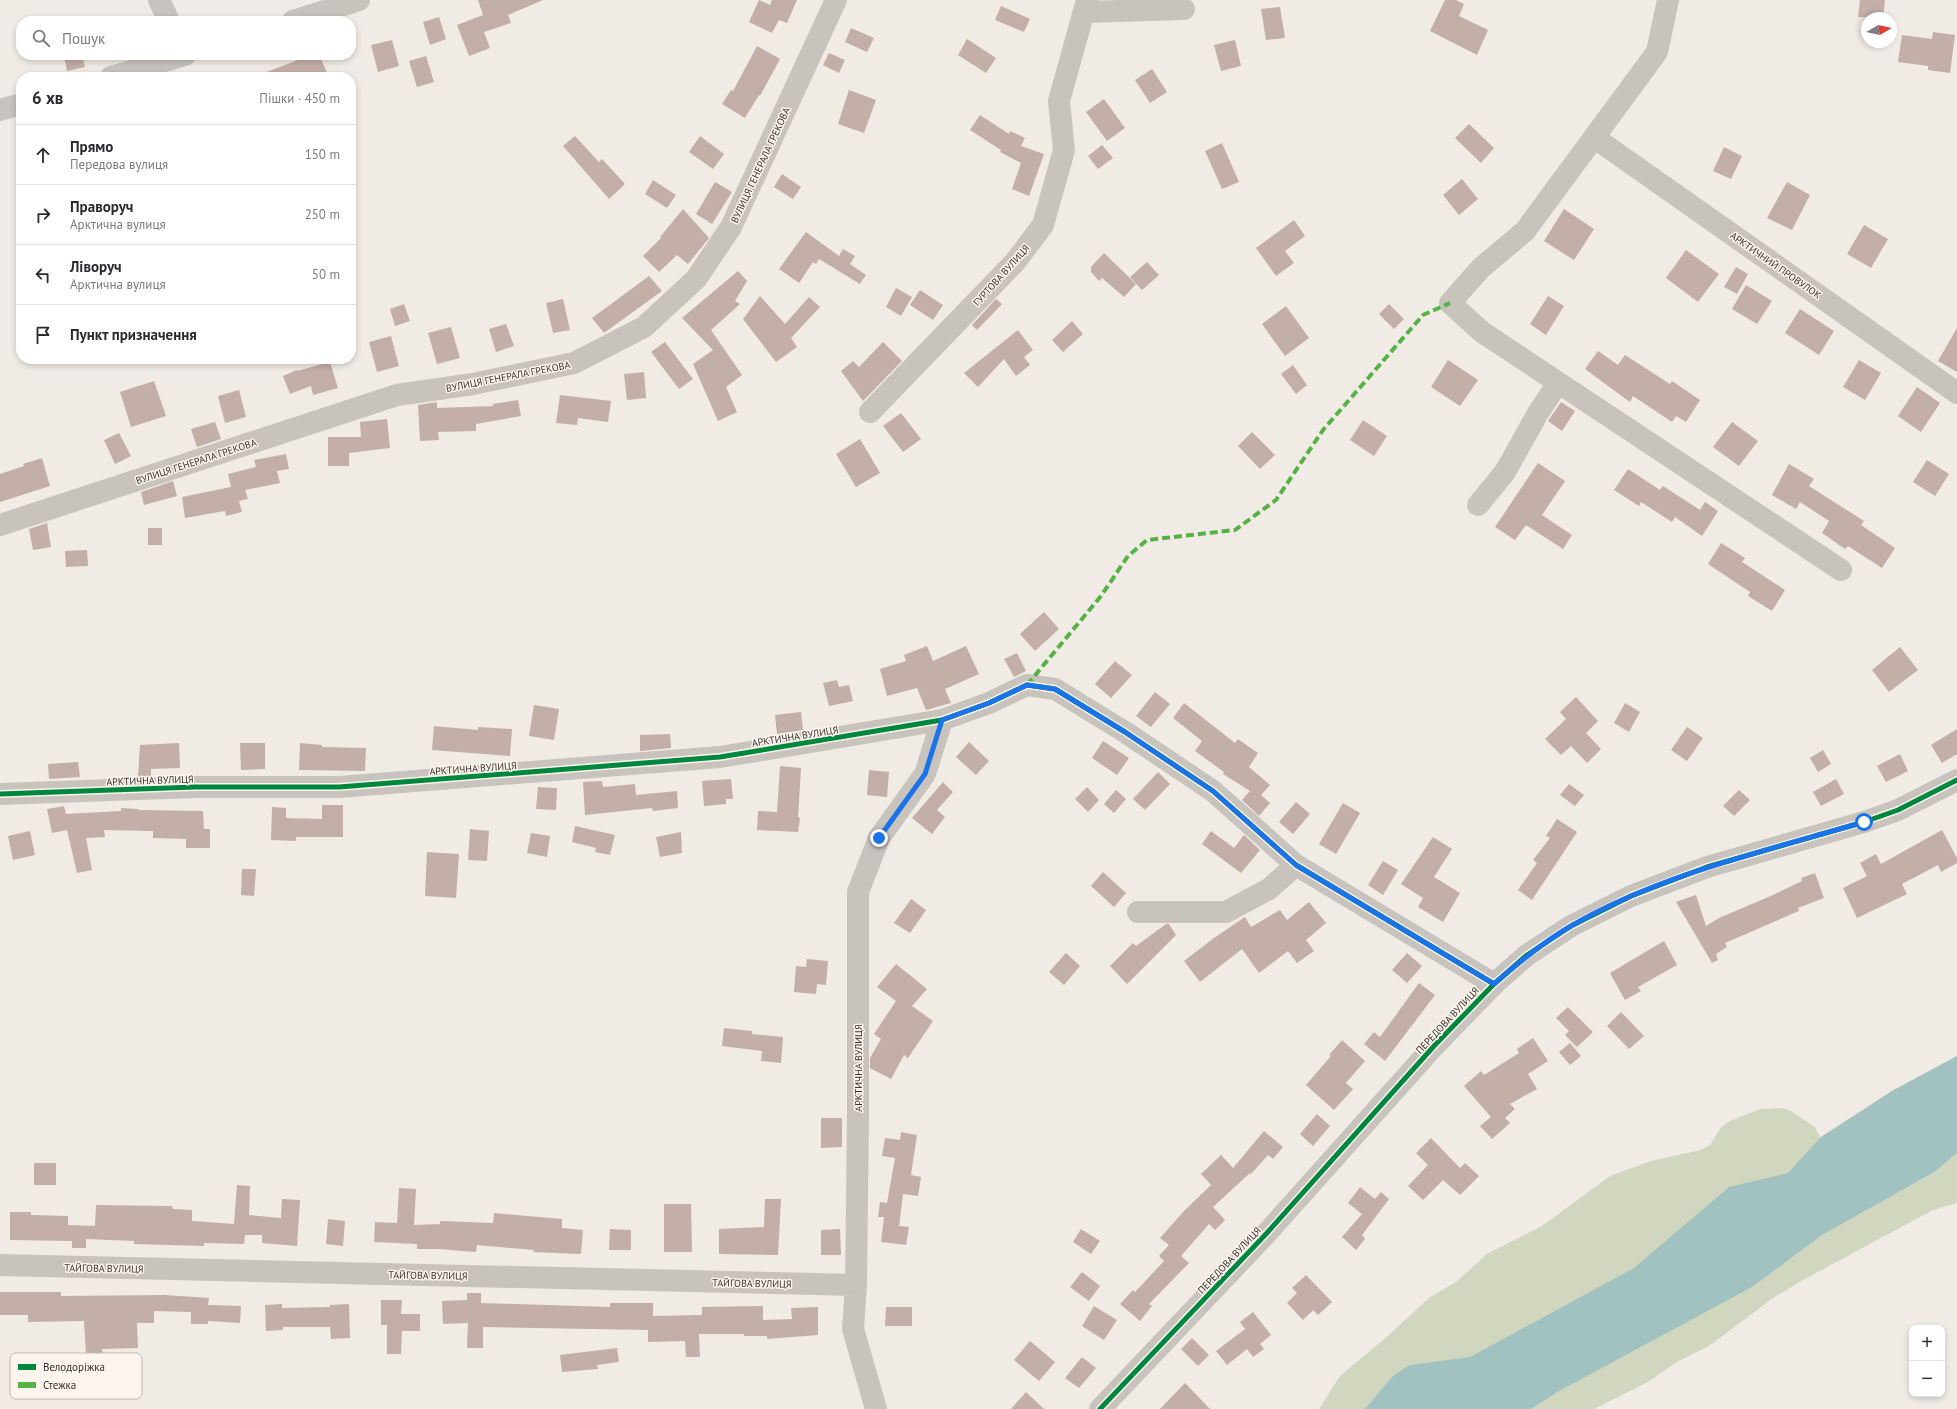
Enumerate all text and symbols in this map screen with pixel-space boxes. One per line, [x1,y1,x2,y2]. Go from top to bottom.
north arrow [1861,12,1897,48]
search box [16,16,356,60]
icon: search [30,27,52,49]
text: Пошук [62,29,105,48]
text: 6 хв [32,87,63,109]
text: Пішки · 450 m [259,90,340,107]
street label: ВУЛИЦЯ ГЕНЕРАЛА ГРЕКОВА [728,105,793,225]
text: Прямо [70,137,113,156]
icon: ahead [32,144,54,166]
text: 150 m [305,146,340,163]
text: Передова вулиця [70,156,168,173]
text: Праворуч [70,197,133,216]
icon: right [32,204,54,226]
text: 250 m [305,206,340,223]
text: Арктична вулиця [70,216,166,233]
street label: АРКТИЧНИЙ ПРОВУЛОК [1728,229,1824,302]
street label: ГУРТОВА ВУЛИЦЯ [970,242,1032,309]
text: Ліворуч [70,257,122,276]
icon: left [32,264,54,286]
text: 50 m [312,266,340,283]
text: Арктична вулиця [70,276,166,293]
icon: arrive [32,324,54,346]
text: Пункт призначення [70,325,197,344]
street label: ВУЛИЦЯ ГЕНЕРАЛА ГРЕКОВА [445,358,571,395]
street label: ВУЛИЦЯ ГЕНЕРАЛА ГРЕКОВА [134,436,258,487]
street label: АРКТИЧНА ВУЛИЦЯ [751,723,839,750]
street label: АРКТИЧНА ВУЛИЦЯ [429,759,517,778]
street label: АРКТИЧНА ВУЛИЦЯ [106,772,194,789]
route start [1855,813,1873,831]
route end [870,829,888,847]
street label: ПЕРЕДОВА ВУЛИЦЯ [1413,984,1482,1057]
street label: АРКТИЧНА ВУЛИЦЯ [852,1024,865,1112]
street label: ПЕРЕДОВА ВУЛИЦЯ [1195,1224,1264,1297]
street label: ТАЙГОВА ВУЛИЦЯ [64,1261,144,1276]
street label: ТАЙГОВА ВУЛИЦЯ [388,1268,468,1283]
street label: ТАЙГОВА ВУЛИЦЯ [712,1276,792,1291]
map controls [1909,1325,1945,1397]
button: + [1909,1325,1945,1361]
legend [10,1353,142,1399]
text: Велодоріжка [43,1360,105,1374]
button: − [1909,1361,1945,1397]
text: Стежка [43,1378,76,1392]

